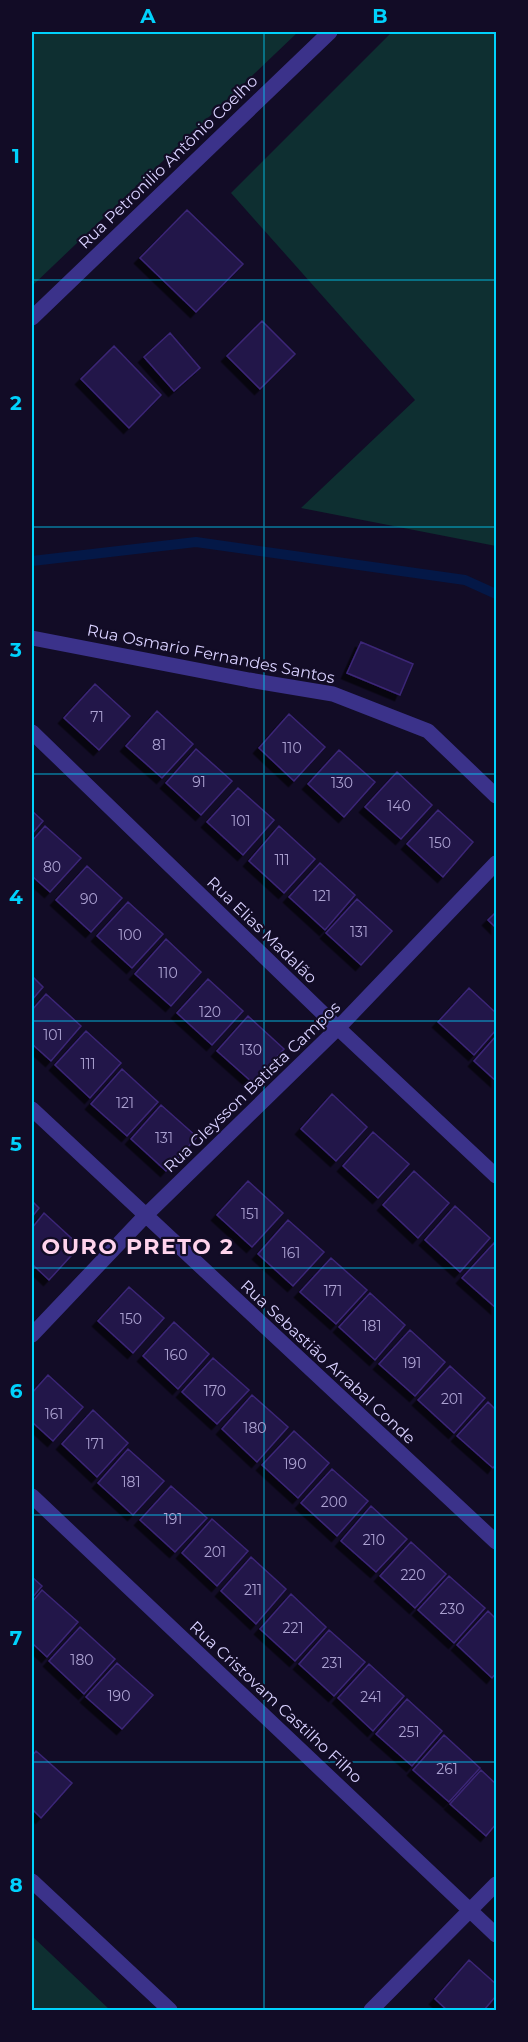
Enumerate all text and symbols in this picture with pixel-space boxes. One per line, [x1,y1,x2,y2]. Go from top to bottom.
text: A [139,4,156,28]
text: B [372,4,388,28]
street label: Rua Petronilio Antônio Coelho [75,71,261,253]
text: 1 [12,144,20,168]
text: 2 [10,391,22,415]
street label: Rua Osmario Fernandes Santos [86,621,337,687]
text: 3 [9,638,22,662]
house number: 71 [90,708,104,726]
house number: 81 [152,736,166,754]
house number: 110 [282,739,302,757]
house number: 91 [192,773,206,791]
house number: 130 [331,774,353,792]
house number: 140 [387,797,411,815]
house number: 101 [231,812,251,830]
house number: 150 [429,834,451,852]
house number: 111 [274,851,290,869]
house number: 80 [43,858,61,876]
street label: Rua Elias Madalão [203,873,321,987]
text: 4 [9,885,23,909]
house number: 121 [313,887,331,905]
house number: 90 [80,890,98,908]
house number: 131 [350,923,368,941]
house number: 100 [118,926,142,944]
house number: 110 [158,964,178,982]
street label: Rua Gleysson Batista Campos [160,997,344,1176]
house number: 120 [199,1003,221,1021]
house number: 101 [43,1026,63,1044]
house number: 130 [240,1041,262,1059]
house number: 111 [80,1055,96,1073]
house number: 121 [116,1094,134,1112]
house number: 131 [155,1129,173,1147]
text: 5 [10,1132,22,1156]
house number: 151 [241,1205,259,1223]
district label: OURO PRETO 2 [42,1233,234,1260]
house number: 161 [282,1244,300,1262]
street label: Rua Sebastião Arrabal Conde [237,1276,419,1448]
house number: 171 [324,1282,342,1300]
house number: 150 [120,1310,142,1328]
house number: 181 [362,1317,382,1335]
house number: 160 [165,1346,187,1364]
house number: 191 [403,1354,421,1372]
text: 6 [10,1379,23,1403]
house number: 170 [204,1382,226,1400]
house number: 201 [441,1390,463,1408]
house number: 161 [45,1405,63,1423]
house number: 180 [243,1419,267,1437]
house number: 171 [86,1435,104,1453]
house number: 190 [284,1455,306,1473]
house number: 181 [121,1473,141,1491]
house number: 200 [321,1493,347,1511]
house number: 191 [164,1510,182,1528]
house number: 210 [363,1531,385,1549]
house number: 201 [204,1543,226,1561]
house number: 220 [400,1566,426,1584]
house number: 211 [244,1581,262,1599]
house number: 230 [439,1600,465,1618]
street label: Rua Cristovam Castilho Filho [186,1617,366,1787]
house number: 221 [283,1619,303,1637]
text: 7 [10,1626,22,1650]
house number: 180 [70,1651,94,1669]
house number: 231 [322,1654,342,1672]
house number: 190 [108,1687,130,1705]
house number: 241 [360,1688,382,1706]
house number: 251 [399,1723,419,1741]
house number: 261 [436,1760,458,1778]
text: 8 [9,1873,23,1897]

